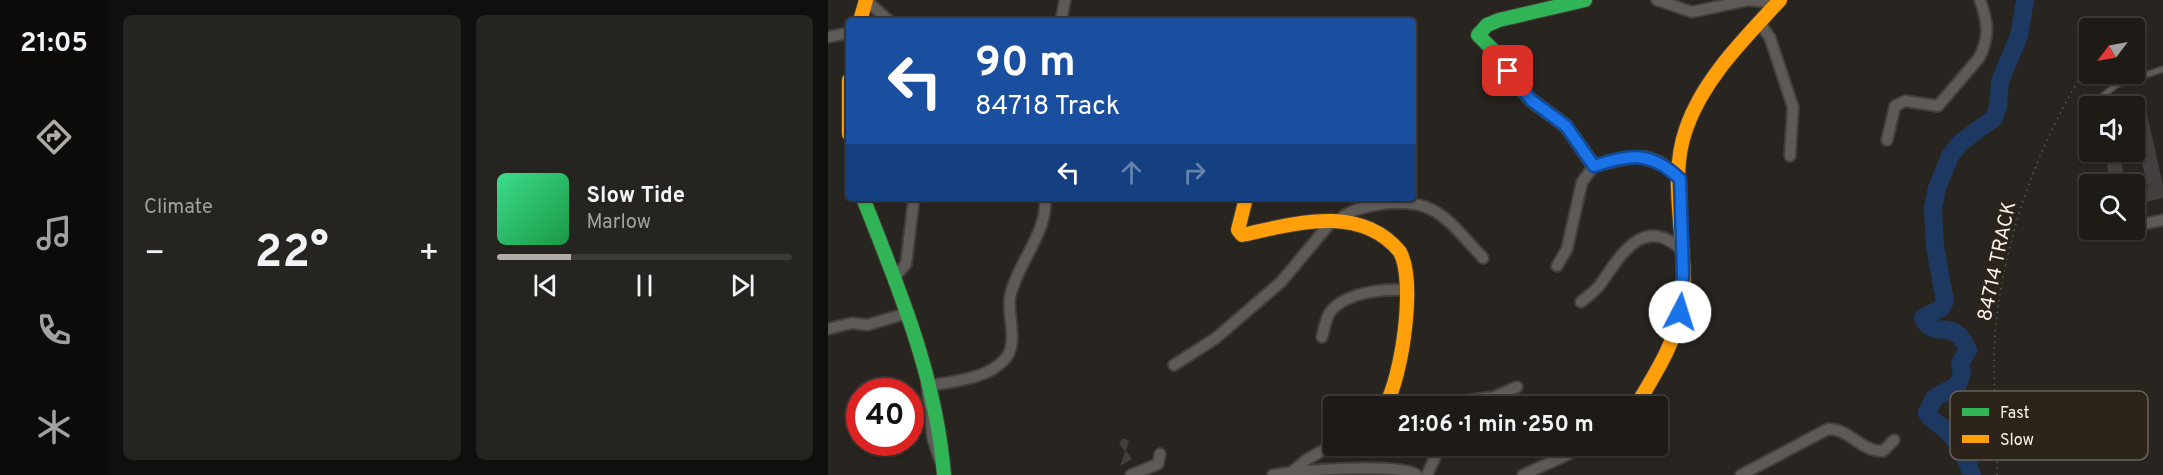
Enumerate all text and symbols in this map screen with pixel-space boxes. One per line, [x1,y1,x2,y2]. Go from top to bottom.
north arrow [2079,18,2145,84]
map controls [2079,18,2145,240]
text: 21:05 [20,27,88,61]
text: 90 m [975,38,1076,91]
icon: left [876,42,954,120]
pin [1482,45,1533,96]
icon: arrive [1491,54,1524,87]
text: 84718 Track [975,90,1120,124]
button: sound [2079,96,2145,162]
icon: directions [33,116,75,158]
icon: left [1052,156,1085,189]
icon: ahead [1115,156,1148,189]
icon: right [1178,156,1211,189]
button: search [2079,174,2145,240]
text: Slow Tide [587,183,685,210]
text: Climate [144,195,213,221]
street label: 84714 TRACK [1973,199,2023,324]
text: Marlow [587,210,651,236]
icon: music [33,212,75,254]
text: 22° [255,226,329,283]
text: − [144,234,165,276]
text: + [418,234,439,276]
icon: previous [529,269,562,302]
icon: pause [628,269,661,302]
icon: next [726,269,759,302]
position arrow [1648,280,1712,344]
icon: phone [33,309,75,351]
speed limit sign: 40 [846,378,924,456]
legend [1950,391,2148,460]
text: Fast [2000,404,2030,424]
icon: climate [33,406,75,448]
text: 21:06 · 1 min · 250 m [1397,412,1594,439]
text: Slow [2000,431,2034,451]

